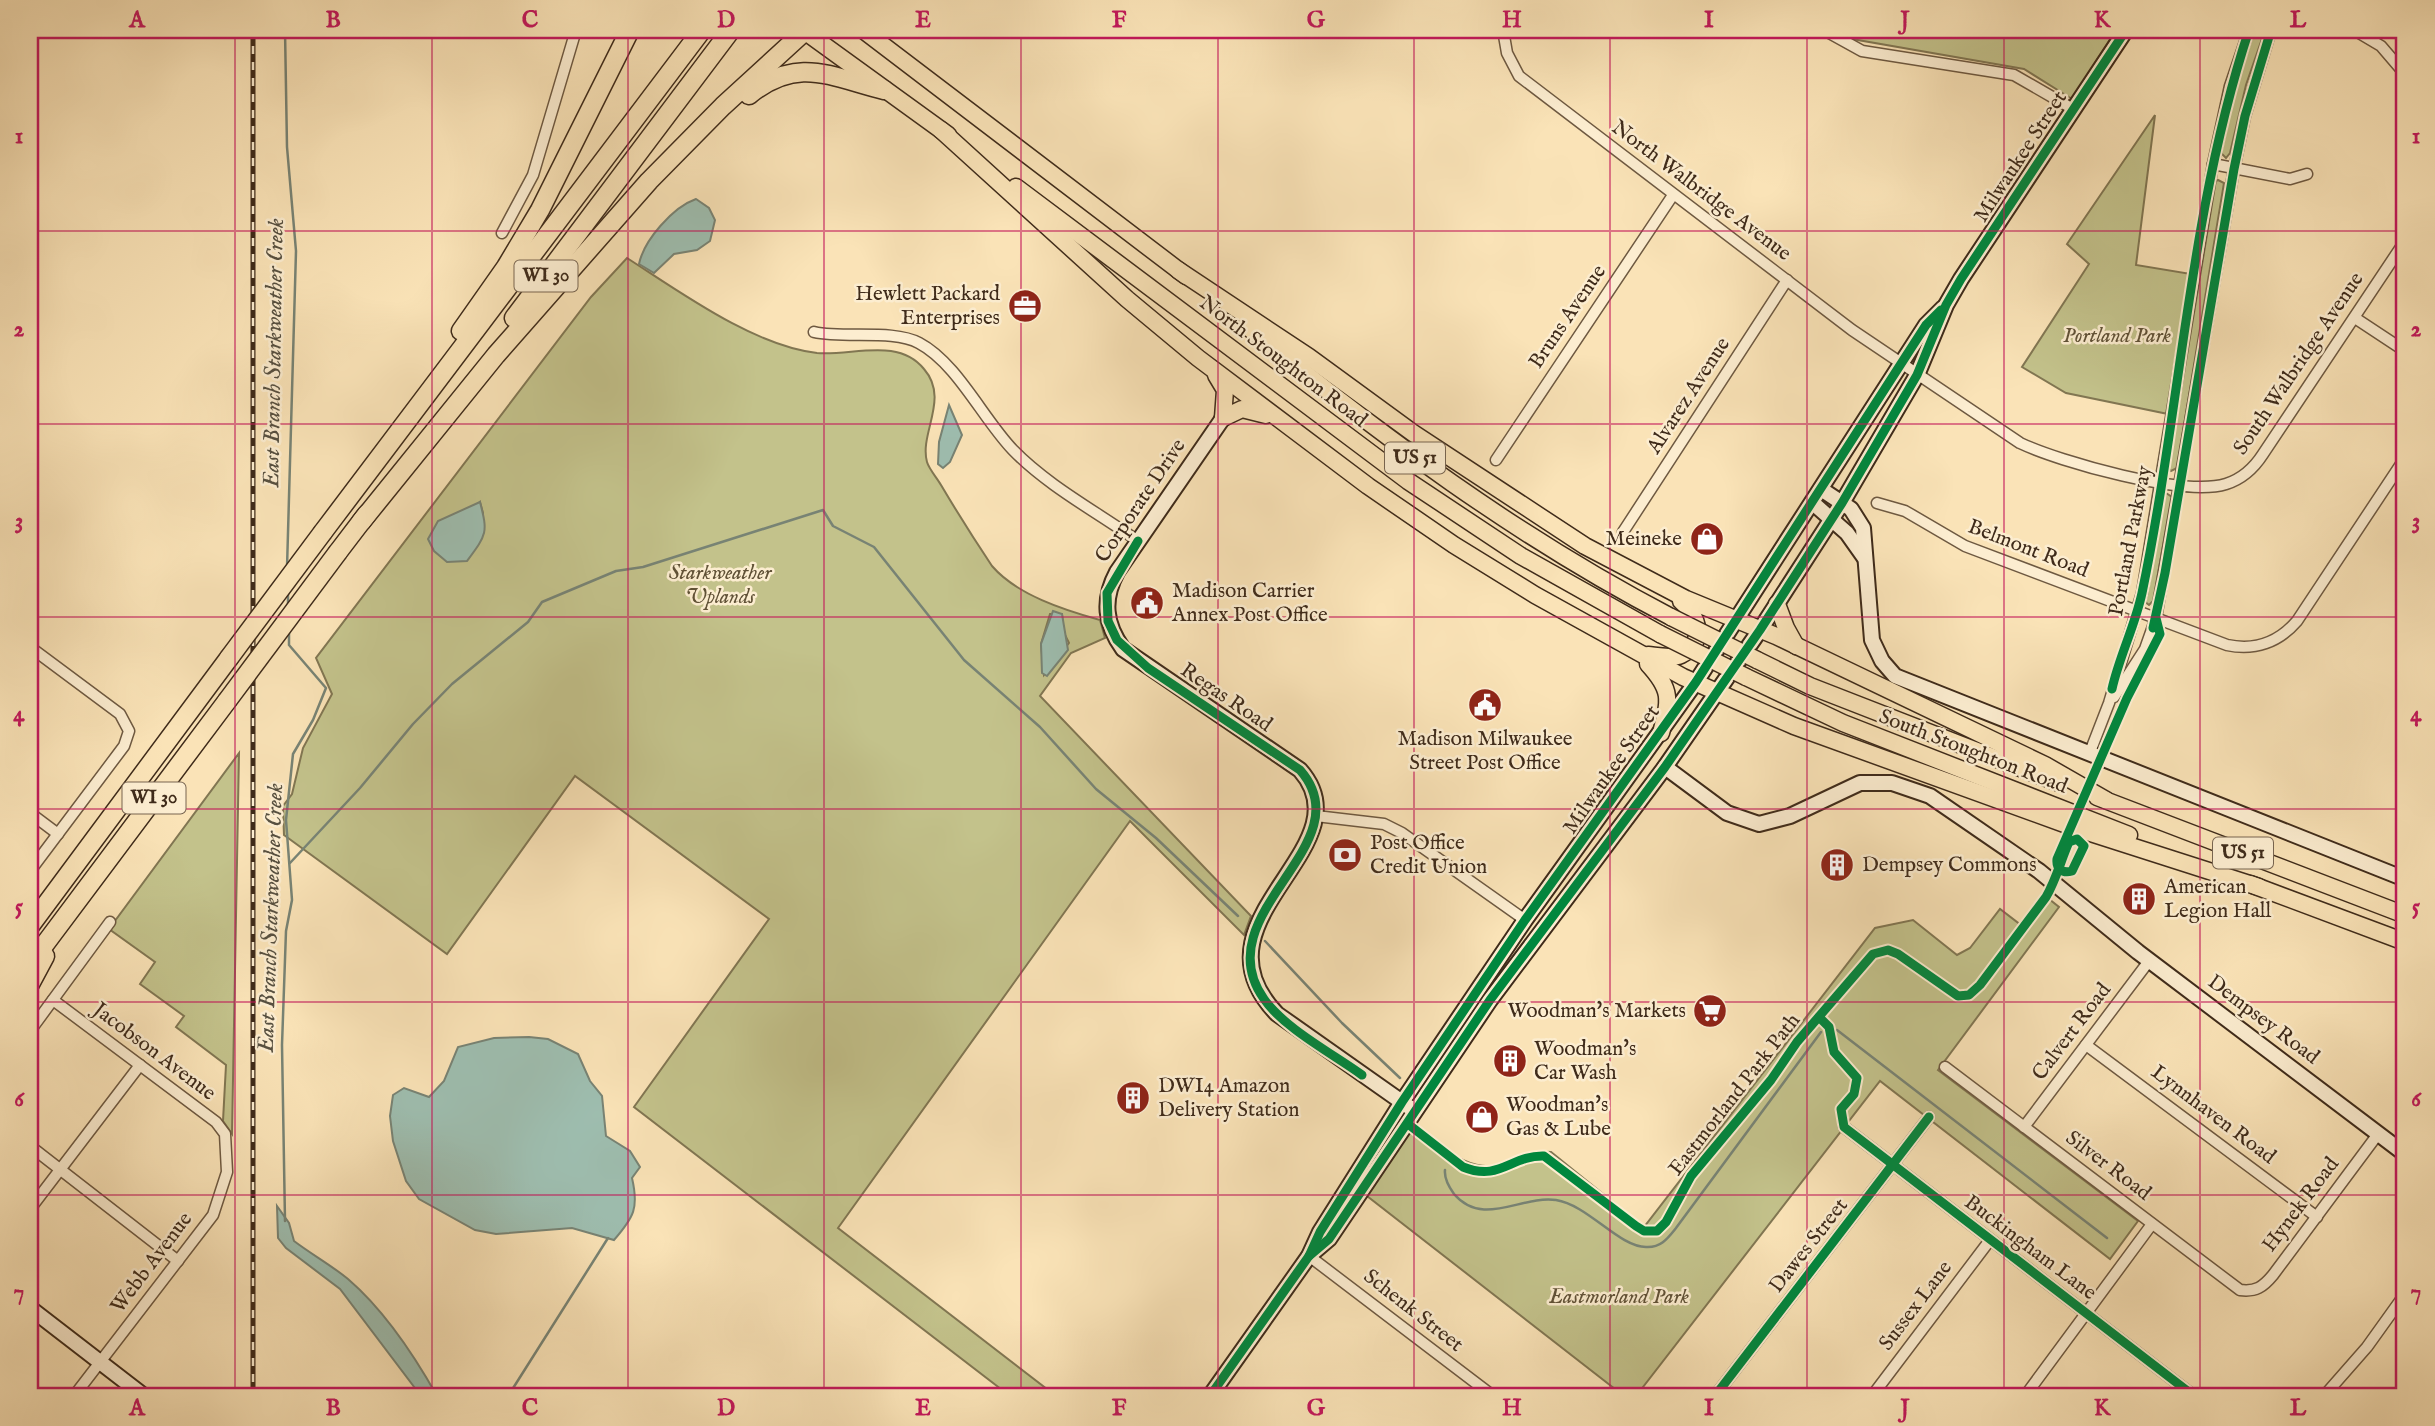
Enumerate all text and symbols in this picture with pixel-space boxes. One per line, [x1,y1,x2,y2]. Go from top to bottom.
text: A [128,6,146,35]
text: B [325,6,341,35]
text: C [522,6,539,35]
text: D [717,6,735,35]
text: E [915,6,931,35]
text: F [1112,6,1127,35]
text: G [1307,6,1326,35]
text: H [1502,6,1522,35]
text: I [1704,6,1714,35]
text: J [1897,6,1910,35]
text: K [2094,6,2112,35]
text: L [2290,6,2307,35]
street label: Milwaukee Street [1968,86,2074,228]
street label: North Walbridge Avenue [1606,114,1797,268]
text: 1 [15,122,23,151]
text: 1 [2412,122,2420,151]
water label: East Branch Starkweather Creek [257,218,291,489]
street label: Bruns Avenue [1523,259,1613,374]
road number: WI 30 [514,260,578,292]
street label: South Walbridge Avenue [2228,267,2370,461]
place label: Hewlett Packard Enterprises [855,281,1001,332]
office icon: Hewlett Packard Enterprises [1006,287,1044,325]
street label: North Stoughton Road [1194,290,1373,435]
text: 2 [14,315,25,344]
text: 2 [2411,315,2422,344]
park label: Portland Park [2063,323,2172,350]
street label: Alvarez Avenue [1641,332,1737,460]
street label: Corporate Drive [1090,434,1193,568]
road number: US 51 [1385,442,1445,474]
street label: Portland Parkway [2103,463,2159,618]
text: 3 [15,507,23,536]
text: 3 [2412,507,2420,536]
street label: Belmont Road [1964,514,2093,585]
shop icon: Meineke [1688,520,1726,558]
place label: Meineke [1606,526,1682,553]
park label: Starkweather Uplands [669,560,772,611]
place label: Madison Carrier Annex Post Office [1171,578,1328,629]
public building icon: Madison Carrier Annex Post Office [1128,584,1166,622]
street label: Regas Road [1175,657,1278,739]
public building icon: Madison Milwaukee Street Post Office [1466,686,1504,724]
text: 4 [13,700,25,729]
street label: Milwaukee Street [1557,700,1667,840]
text: 4 [2410,700,2422,729]
street label: South Stoughton Road [1875,704,2072,801]
place label: Madison Milwaukee Street Post Office [1398,726,1573,777]
road number: WI 30 [122,782,186,814]
water label: East Branch Starkweather Creek [252,783,290,1054]
place label: Post Office Credit Union [1370,830,1487,881]
bank icon: Post Office Credit Union [1326,836,1364,874]
road number: US 51 [2213,838,2273,868]
building icon: Dempsey Commons [1818,846,1856,884]
place label: Dempsey Commons [1862,852,2037,879]
place label: American Legion Hall [2163,874,2272,925]
building icon: American Legion Hall [2120,880,2158,918]
text: 5 [15,893,24,922]
text: 5 [2412,893,2421,922]
street label: Dempsey Road [2202,969,2325,1071]
street label: Calvert Road [2026,977,2118,1086]
supermarket icon: Woodman's Markets [1691,992,1729,1030]
street label: Jacobson Avenue [85,996,221,1107]
place label: Woodman's Markets [1507,998,1686,1025]
street label: Eastmorland Park Path [1663,1008,1807,1182]
place label: Woodman's Car Wash [1534,1036,1636,1087]
building icon: Woodman's Car Wash [1491,1042,1529,1080]
street label: Lynnhaven Road [2145,1059,2281,1171]
place label: DWI4 Amazon Delivery Station [1158,1073,1299,1124]
building icon: DWI4 Amazon Delivery Station [1114,1079,1152,1117]
text: 6 [14,1085,25,1114]
text: 6 [2411,1085,2422,1114]
place label: Woodman's Gas & Lube [1506,1092,1611,1143]
shop icon: Woodman's Gas & Lube [1463,1098,1501,1136]
street label: Silver Road [2060,1125,2157,1207]
street label: Hynek Road [2256,1151,2346,1258]
street label: Buckingham Lane [1958,1189,2102,1307]
street label: Dawes Street [1764,1193,1854,1299]
street label: Webb Avenue [105,1207,199,1319]
street label: Sussex Lane [1873,1255,1959,1356]
street label: Schenk Street [1358,1264,1468,1358]
text: 7 [14,1278,24,1307]
text: 7 [2411,1278,2421,1307]
park label: Eastmorland Park [1548,1284,1690,1311]
text: A [128,1394,146,1423]
text: B [325,1394,341,1423]
text: C [522,1394,539,1423]
text: D [717,1394,735,1423]
text: E [915,1394,931,1423]
text: F [1112,1394,1127,1423]
text: G [1307,1394,1326,1423]
text: H [1502,1394,1522,1423]
text: I [1704,1394,1714,1423]
text: J [1897,1394,1910,1423]
text: K [2094,1394,2112,1423]
text: L [2290,1394,2307,1423]

